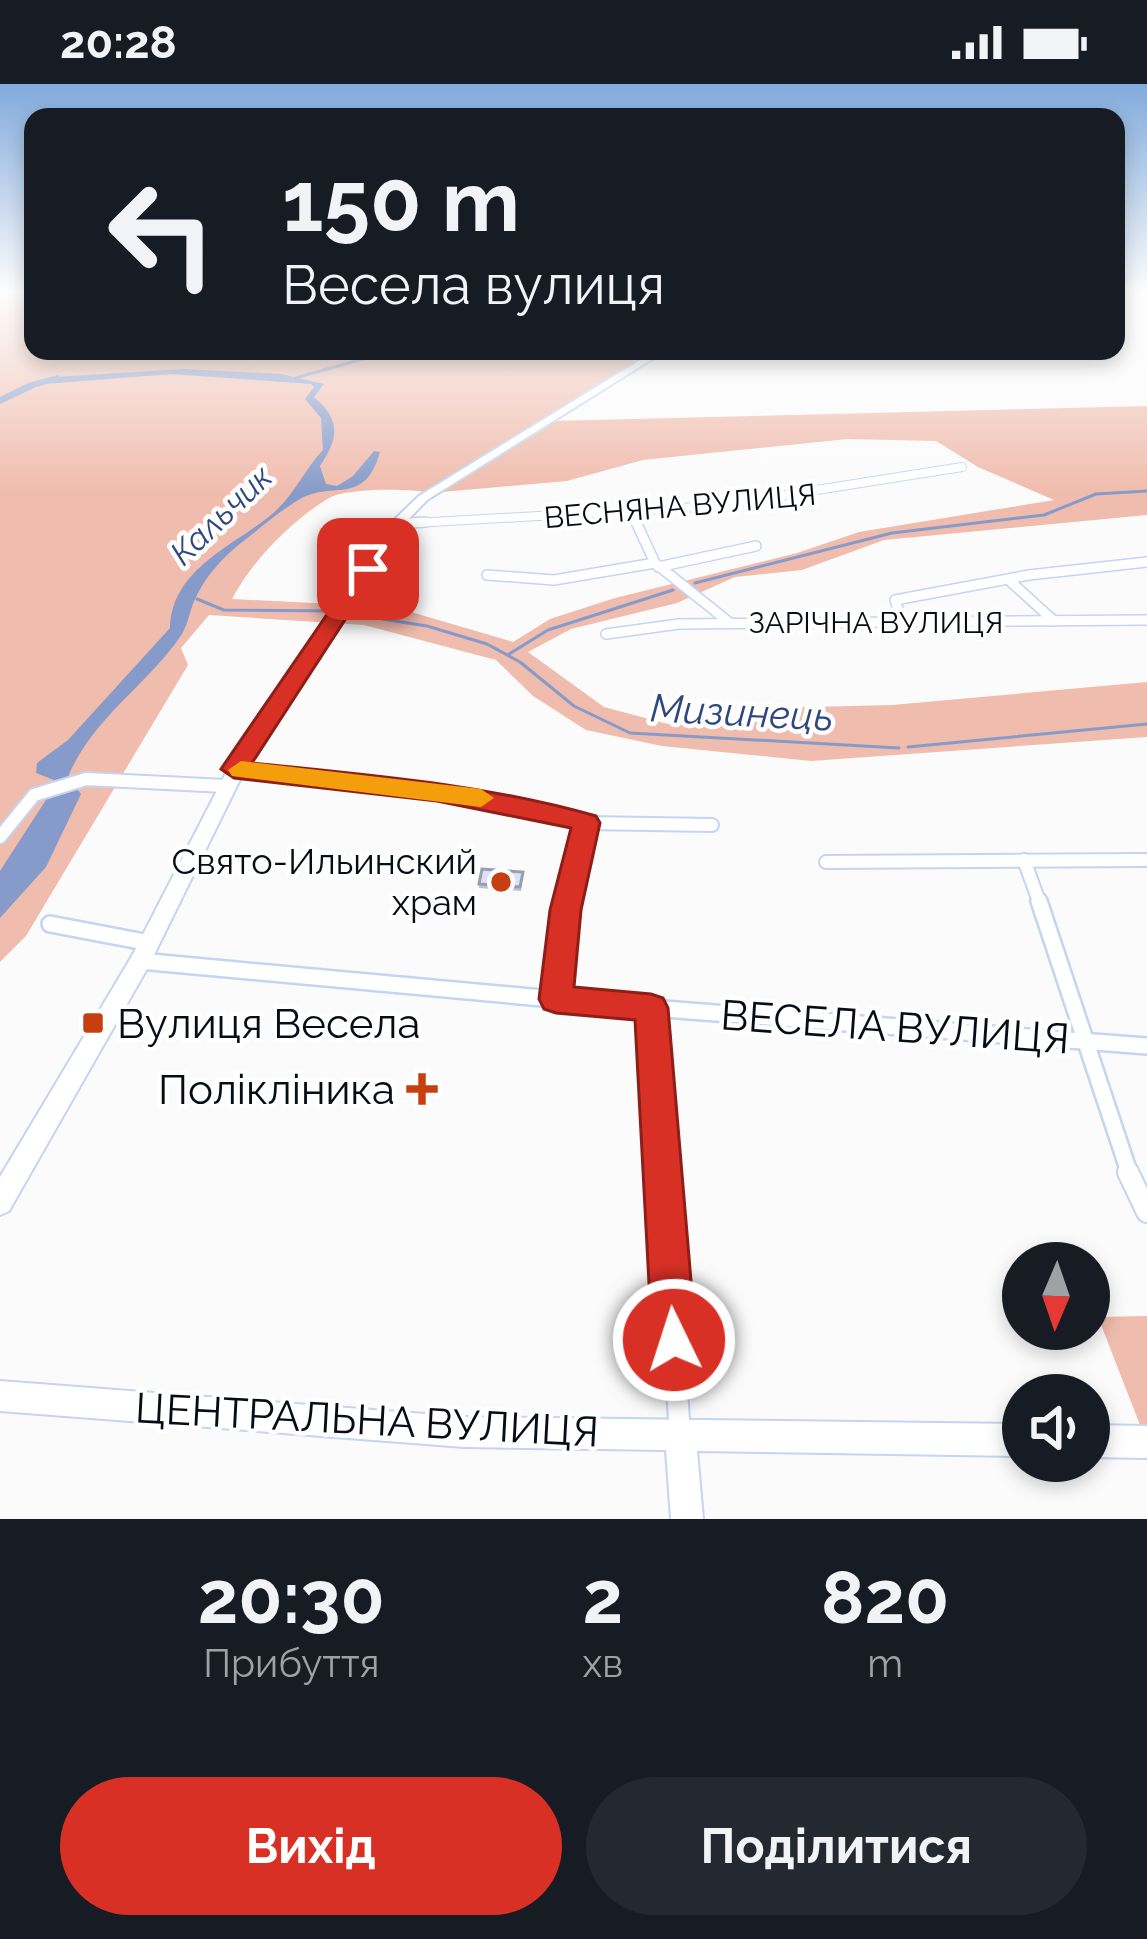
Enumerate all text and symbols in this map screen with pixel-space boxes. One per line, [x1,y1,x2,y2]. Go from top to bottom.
text: 20:28 [60,16,177,69]
text: 150 m [282,152,520,251]
icon: left [84,156,240,312]
text: Весела вулиця [282,253,665,317]
water label: Кальчик [162,457,280,573]
street label: ВЕСНЯНА ВУЛИЦЯ [543,477,817,535]
pin [317,518,419,620]
icon: arrive [335,536,401,602]
street label: ЗАРІЧНА ВУЛИЦЯ [749,605,1003,640]
water label: Мизинець [649,684,835,740]
place label: Свято-Ильинский храм [172,840,477,923]
marker: Свято-Ильинский храм [488,869,514,895]
street label: ВЕСЕЛА ВУЛИЦЯ [719,990,1071,1064]
place label: Вулиця Весела [117,999,420,1048]
marker: Вулиця Весела [80,1010,106,1036]
place label: Полікліника [158,1065,395,1114]
marker: Полікліника [406,1073,438,1105]
north arrow [1002,1242,1110,1350]
map controls [1002,1242,1110,1482]
position arrow [611,1277,737,1403]
button: sound [1002,1374,1110,1482]
street label: ЦЕНТРАЛЬНА ВУЛИЦЯ [134,1383,600,1457]
text: 20:30 [198,1555,385,1640]
text: 2 [583,1555,623,1640]
text: 820 [821,1555,949,1640]
text: Прибуття [203,1640,379,1686]
text: хв [583,1640,623,1686]
text: m [867,1640,903,1686]
button: Вихід [60,1777,562,1915]
button: Поділитися [586,1777,1087,1915]

